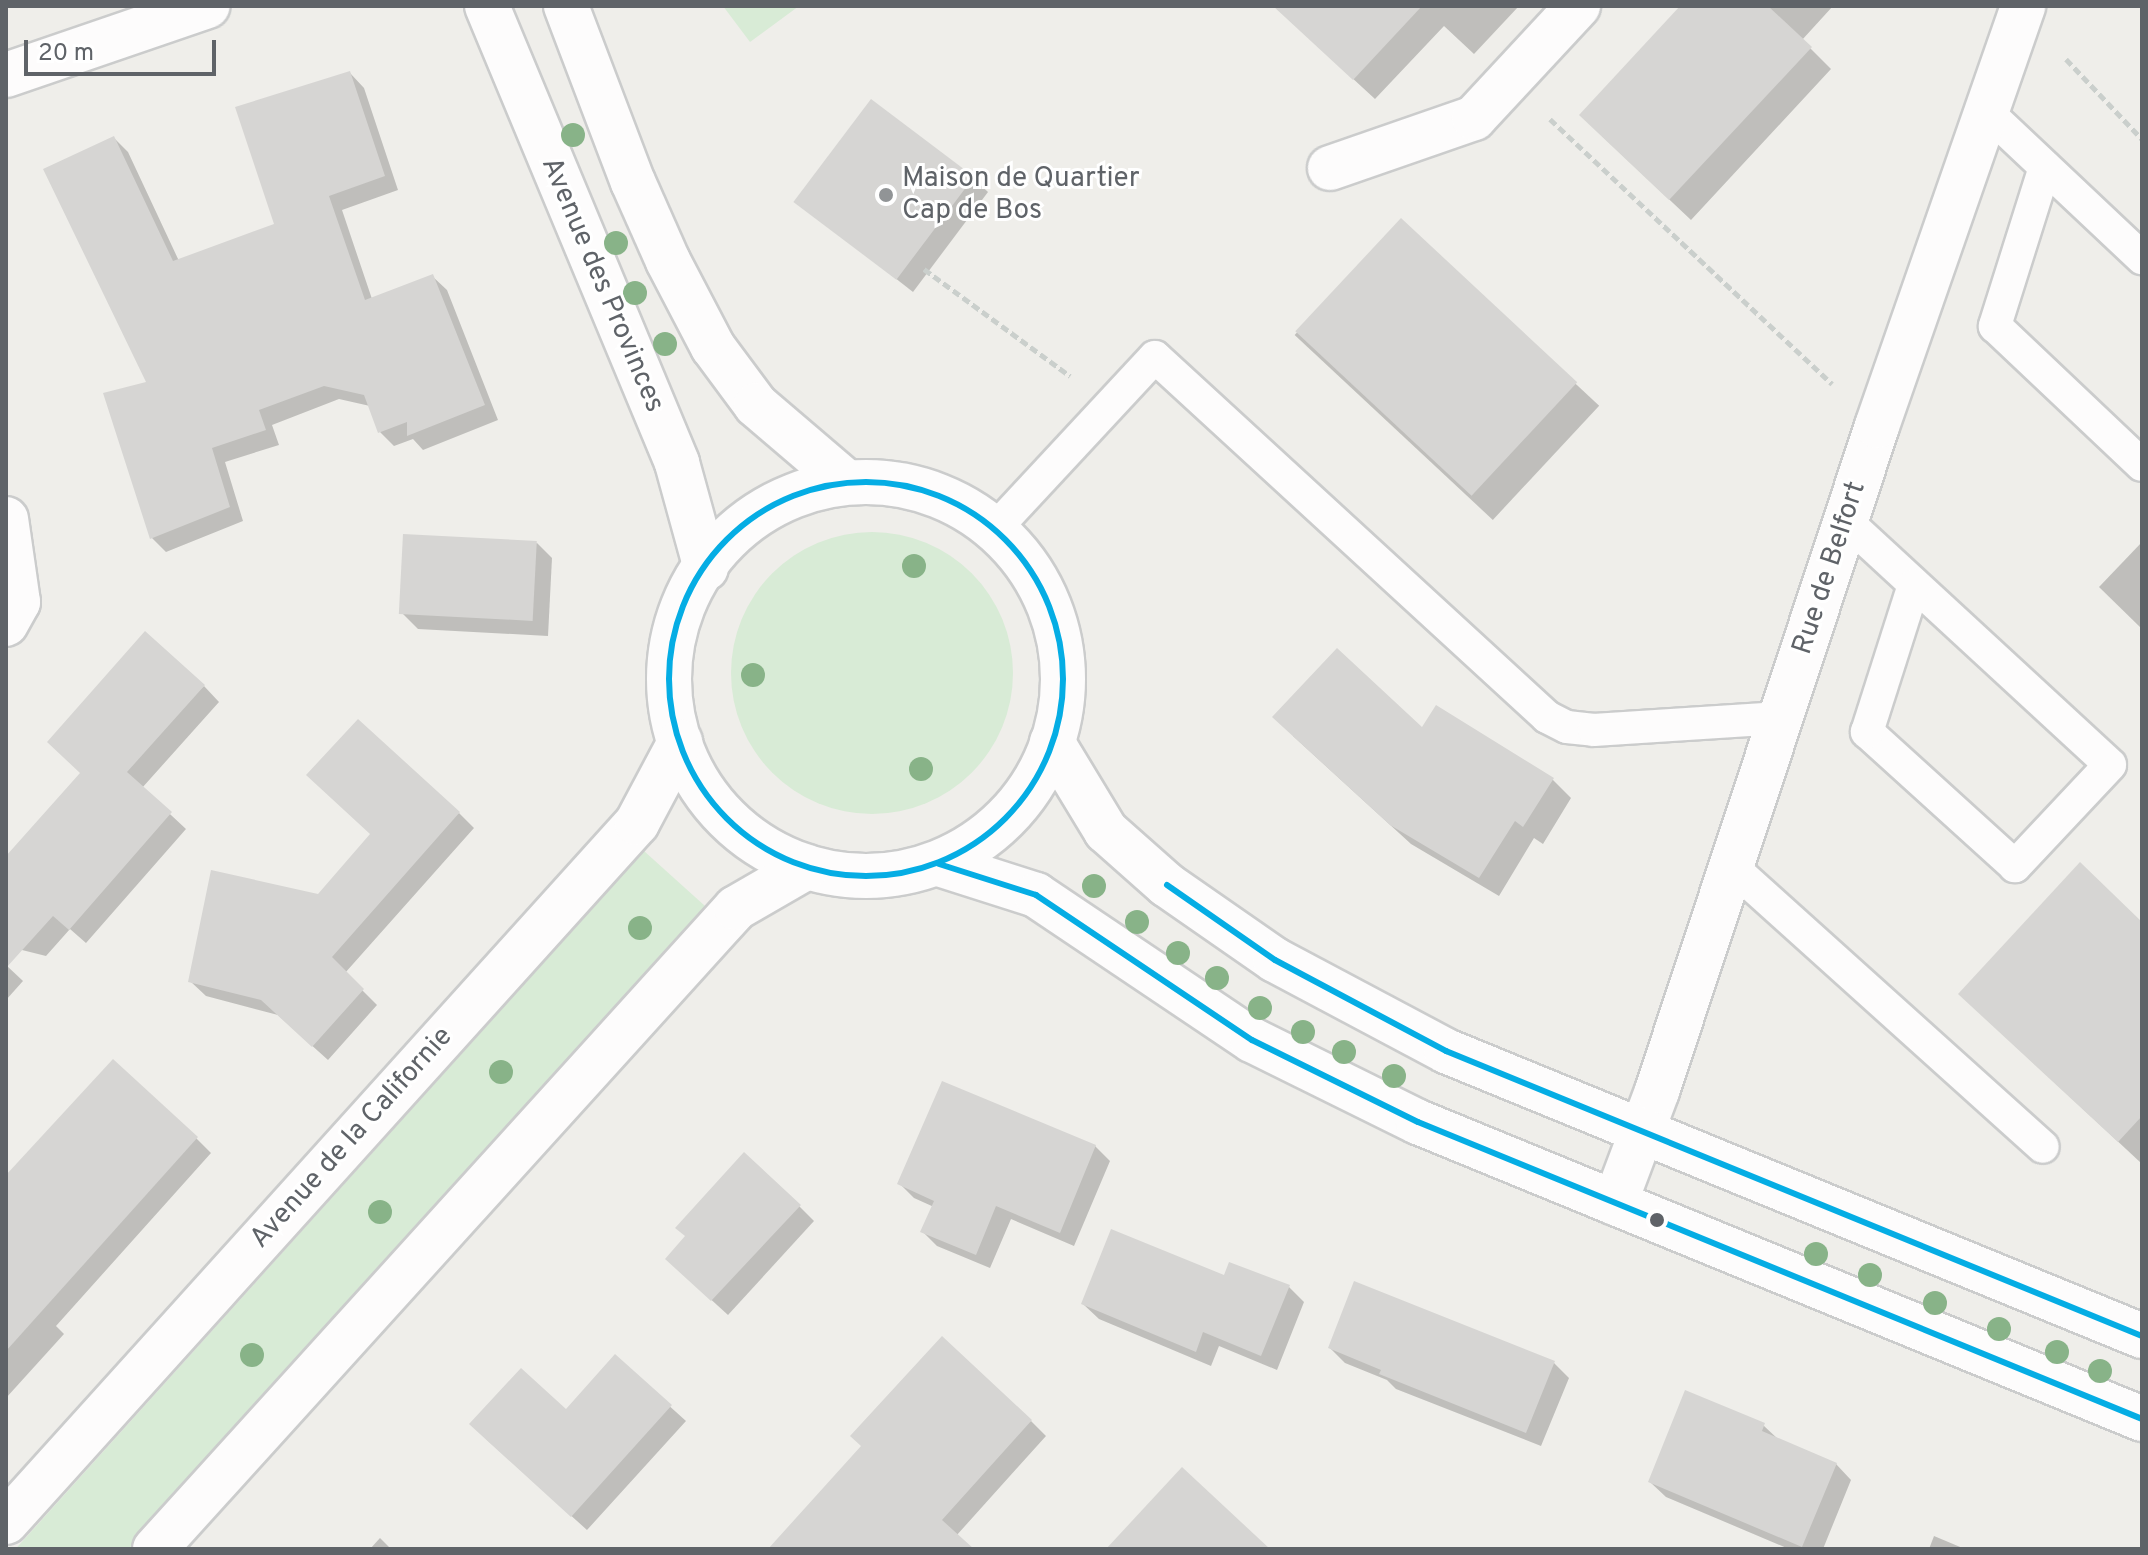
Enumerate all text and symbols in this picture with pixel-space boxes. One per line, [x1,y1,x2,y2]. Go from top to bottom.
scale bar [28,24,220,74]
text: 20 m [38,39,94,69]
street label: Avenue des Provinces [533,153,671,417]
place label: Maison de Quartier Cap de Bos [902,162,1140,228]
marker: Maison de Quartier Cap de Bos [877,186,895,204]
street label: Rue de Belfort [1786,477,1874,659]
street label: Avenue de la Californie [244,1020,460,1256]
unlabelled marker [1649,1212,1665,1228]

